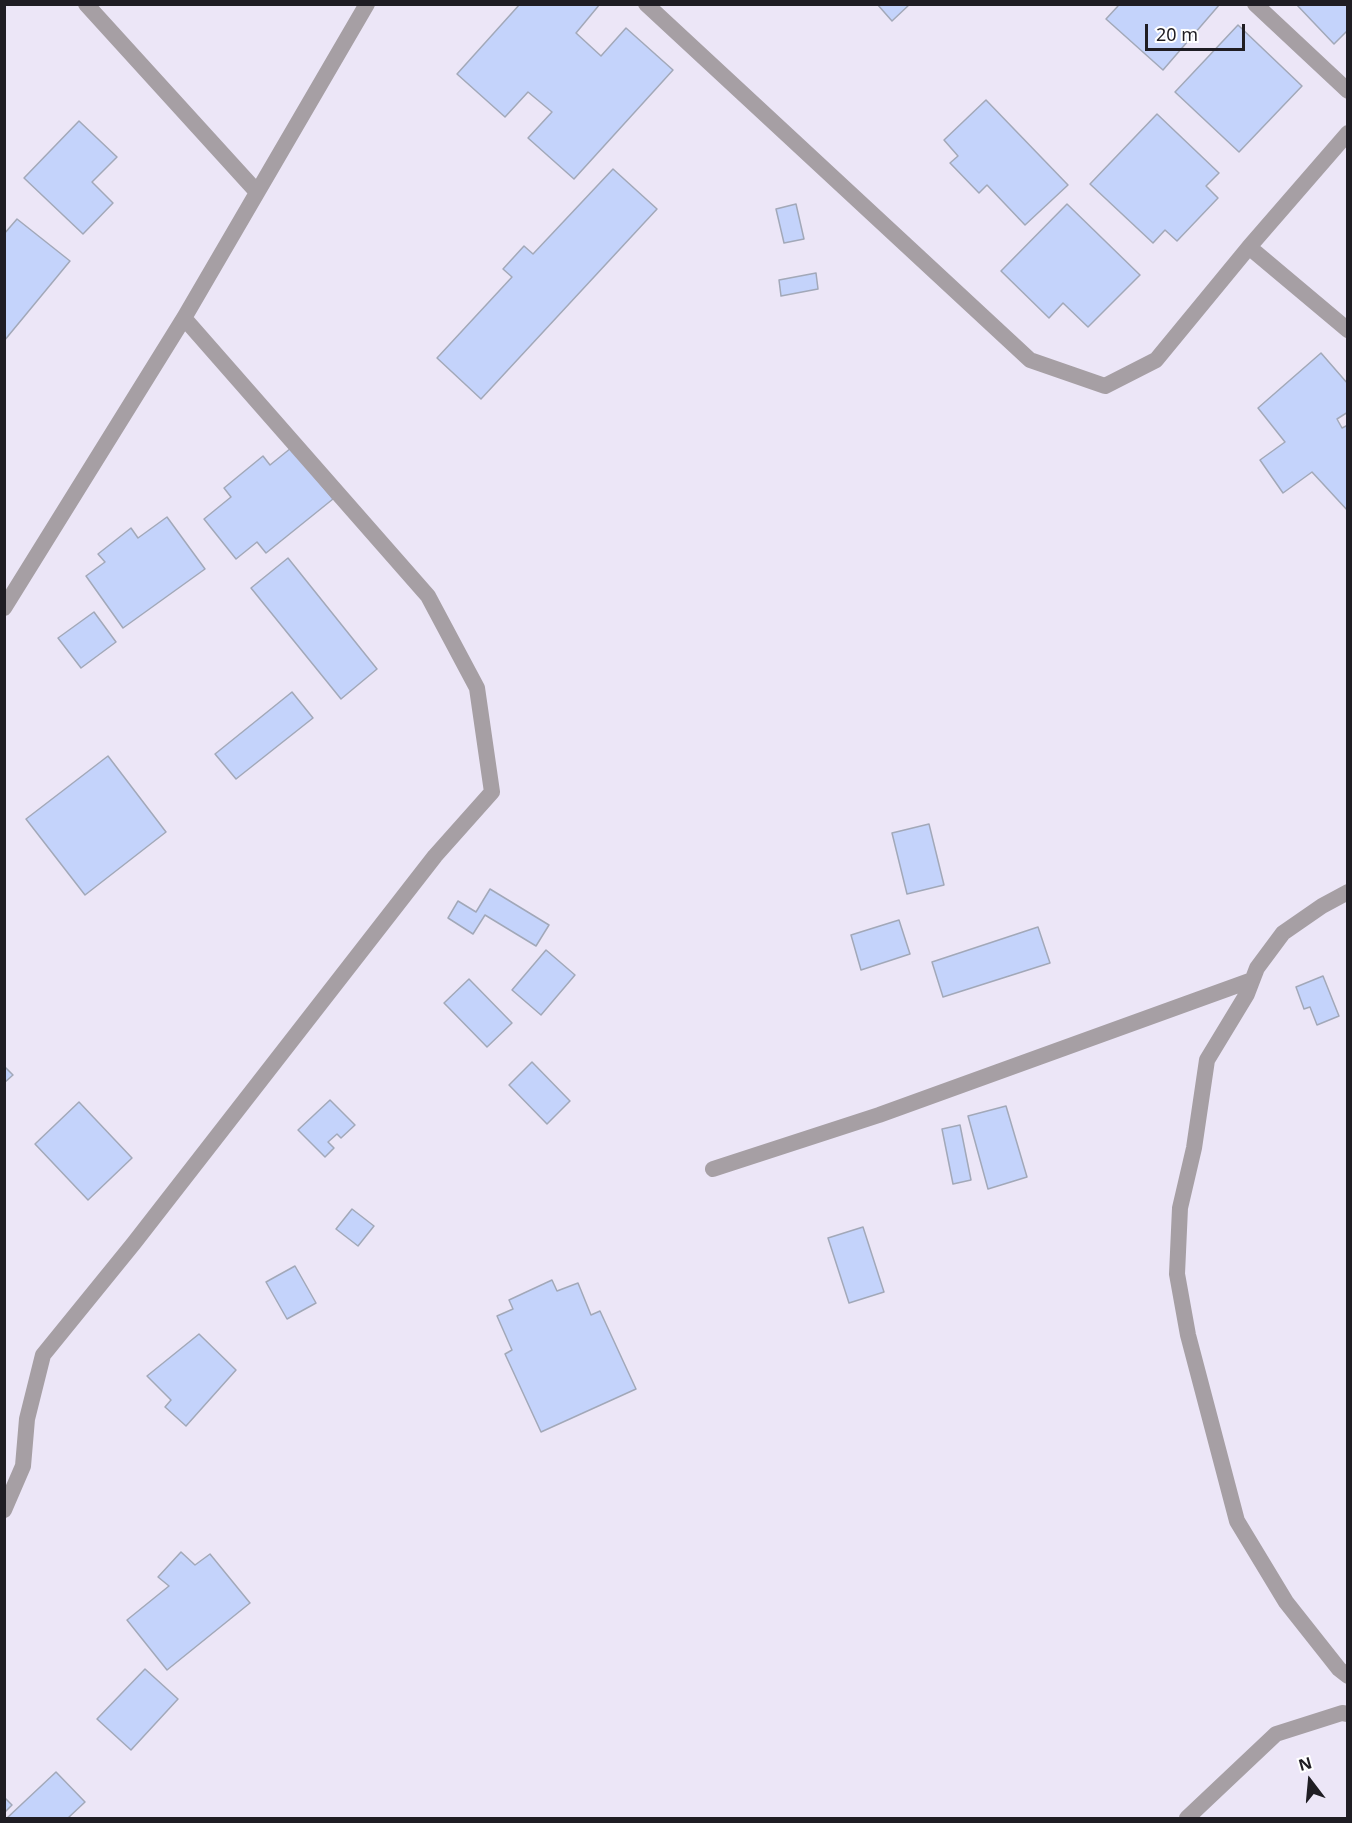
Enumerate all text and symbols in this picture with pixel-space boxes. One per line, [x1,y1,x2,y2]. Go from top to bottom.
scale bar [1148,12,1248,50]
text: 20 m [1156,22,1198,46]
north arrow [1280,1751,1340,1811]
text: N [1296,1751,1314,1776]

